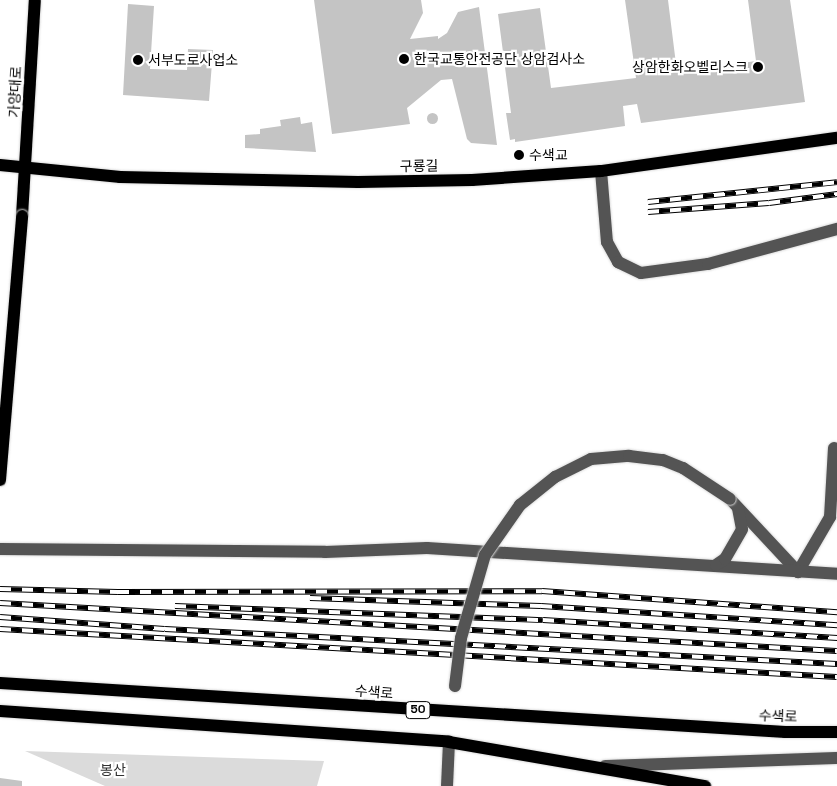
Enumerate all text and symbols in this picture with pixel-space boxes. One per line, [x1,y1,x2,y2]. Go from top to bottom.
place label: 한국교통안전공단 상암검사소 [414,51,585,67]
place label: 서부도로사업소 [148,52,238,68]
marker: 한국교통안전공단 상암검사소 [398,53,410,65]
marker: 서부도로사업소 [132,54,144,66]
place label: 상암한화오벨리스크 [632,59,748,75]
marker: 상암한화오벨리스크 [752,61,764,73]
street label: 가양대로 [5,66,25,118]
place label: 수색교 [529,147,568,163]
marker: 수색교 [513,149,525,161]
street label: 구룡길 [400,157,438,175]
street label: 수색로 [354,682,394,702]
road number: 50 [406,700,430,720]
street label: 수색로 [758,707,798,725]
park label: 봉산 [100,762,126,778]

